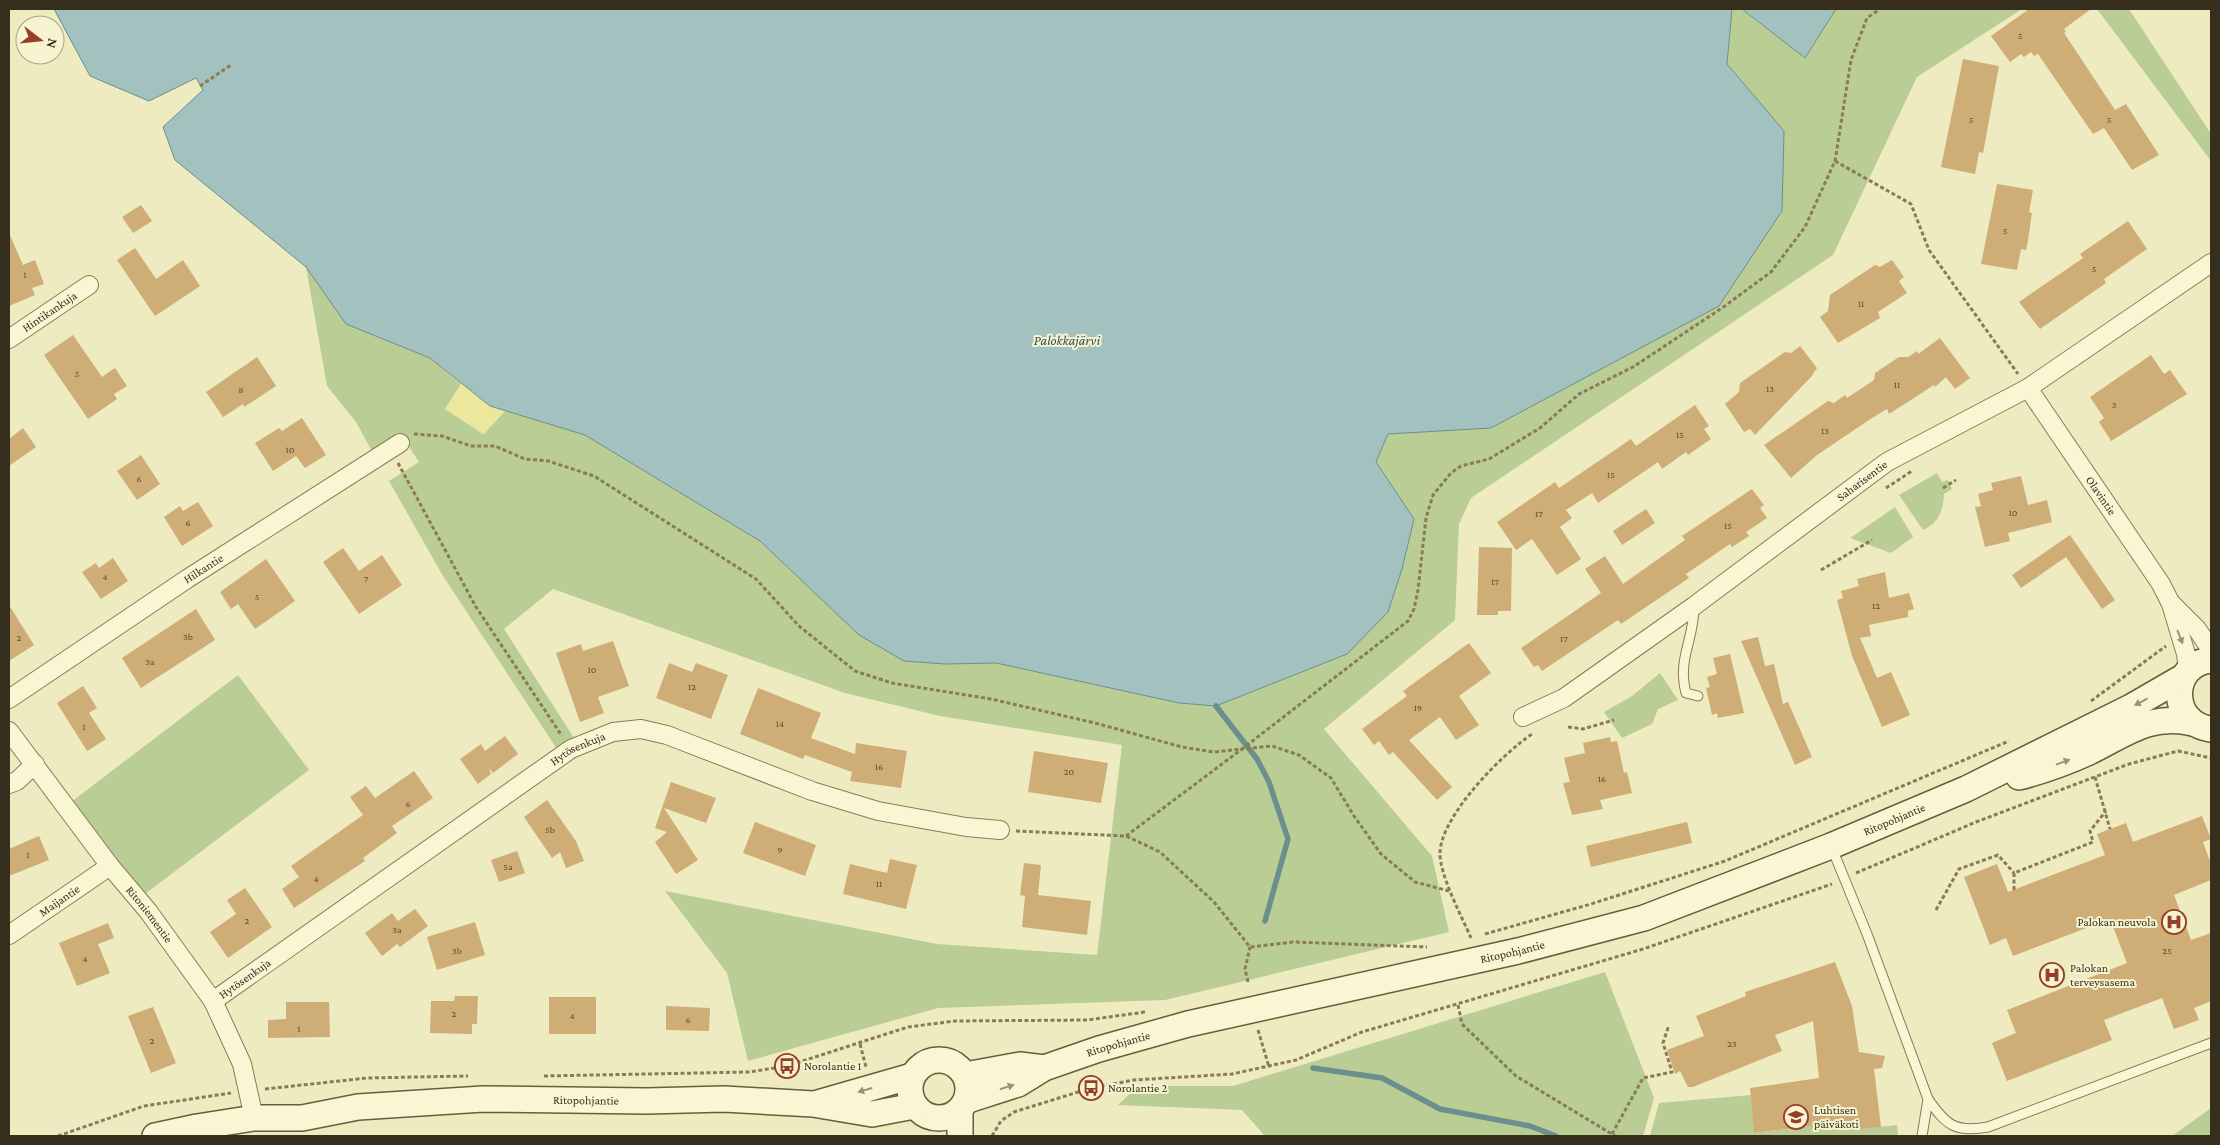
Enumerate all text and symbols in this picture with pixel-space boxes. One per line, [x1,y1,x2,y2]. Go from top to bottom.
north arrow [15,15,65,65]
house number: 5 [2018,30,2023,41]
text: N [43,37,62,51]
house number: 5 [1969,114,1974,125]
house number: 5 [2107,114,2112,125]
house number: 5 [2003,225,2008,236]
house number: 5 [2092,263,2097,274]
house number: 1 [23,269,27,280]
street label: Hintikankuja [20,288,80,335]
house number: 11 [1858,298,1864,309]
water label: Palokkajärvi [1034,332,1100,349]
house number: 5 [75,368,80,379]
house number: 11 [1894,379,1900,390]
house number: 13 [1766,383,1774,394]
house number: 8 [238,384,244,395]
house number: 3 [2112,399,2117,410]
house number: 13 [1821,425,1829,436]
house number: 15 [1676,429,1684,440]
house number: 10 [286,444,295,455]
street label: Saharisentie [1834,457,1890,504]
house number: 15 [1607,469,1615,480]
house number: 6 [136,473,142,484]
street label: Olavintie [2083,473,2119,518]
house number: 10 [2009,507,2018,518]
house number: 17 [1535,508,1543,519]
house number: 6 [185,517,191,528]
house number: 15 [1724,520,1732,531]
street label: Hilkantie [181,551,226,586]
house number: 4 [102,571,108,582]
house number: 7 [364,573,369,584]
house number: 17 [1491,576,1499,587]
house number: 5 [255,591,260,602]
house number: 12 [1872,600,1880,611]
one-way arrow [2177,629,2184,644]
house number: 3b [183,631,193,642]
house number: 2 [17,632,22,643]
house number: 17 [1560,633,1568,644]
house number: 3a [145,656,155,667]
house number: 10 [588,664,597,675]
house number: 12 [688,681,696,692]
one-way arrow [2134,698,2148,706]
house number: 19 [1414,702,1422,713]
house number: 14 [776,718,784,729]
house number: 1 [82,721,86,732]
street label: Hytösenkuja [547,729,608,769]
one-way arrow [2056,758,2071,766]
house number: 16 [875,761,883,772]
house number: 20 [1064,766,1075,777]
house number: 16 [1598,773,1606,784]
house number: 6 [405,798,411,809]
street label: Ritopohjantie [1861,800,1927,838]
house number: 5b [545,824,555,835]
house number: 9 [777,844,783,855]
house number: 1 [26,849,30,860]
house number: 5a [503,861,513,872]
house number: 4 [313,873,319,884]
house number: 11 [876,878,882,889]
street label: Maijantie [36,882,82,919]
street label: Ritoniementie [123,883,176,946]
hospital icon: Palokan neuvola [2161,909,2187,935]
house number: 2 [245,915,250,926]
place label: Palokan neuvola [2077,915,2156,929]
house number: 3a [392,924,402,935]
street label: Ritopohjantie [1479,937,1546,966]
house number: 3b [452,945,462,956]
house number: 25 [2162,945,2172,956]
house number: 4 [82,953,88,964]
street label: Hytösenkuja [216,955,274,1002]
place label: Palokan terveysasema [2070,961,2135,989]
hospital icon: Palokan terveysasema [2039,962,2065,988]
house number: 2 [452,1008,457,1019]
house number: 4 [569,1010,575,1021]
house number: 6 [685,1014,691,1025]
house number: 1 [297,1023,301,1034]
street label: Ritopohjantie [1084,1028,1152,1060]
house number: 2 [150,1035,155,1046]
house number: 23 [1727,1038,1737,1049]
bus stop icon: Norolantie 1 [774,1053,800,1079]
place label: Norolantie 1 [804,1059,862,1073]
bus stop icon: Norolantie 2 [1078,1075,1104,1101]
place label: Norolantie 2 [1108,1081,1168,1095]
one-way arrow [1000,1083,1015,1091]
one-way arrow [858,1086,873,1094]
street label: Ritopohjantie [553,1093,619,1108]
place label: Luhtisen päiväkoti [1814,1103,1859,1131]
school or university icon: Luhtisen päiväkoti [1783,1104,1809,1130]

